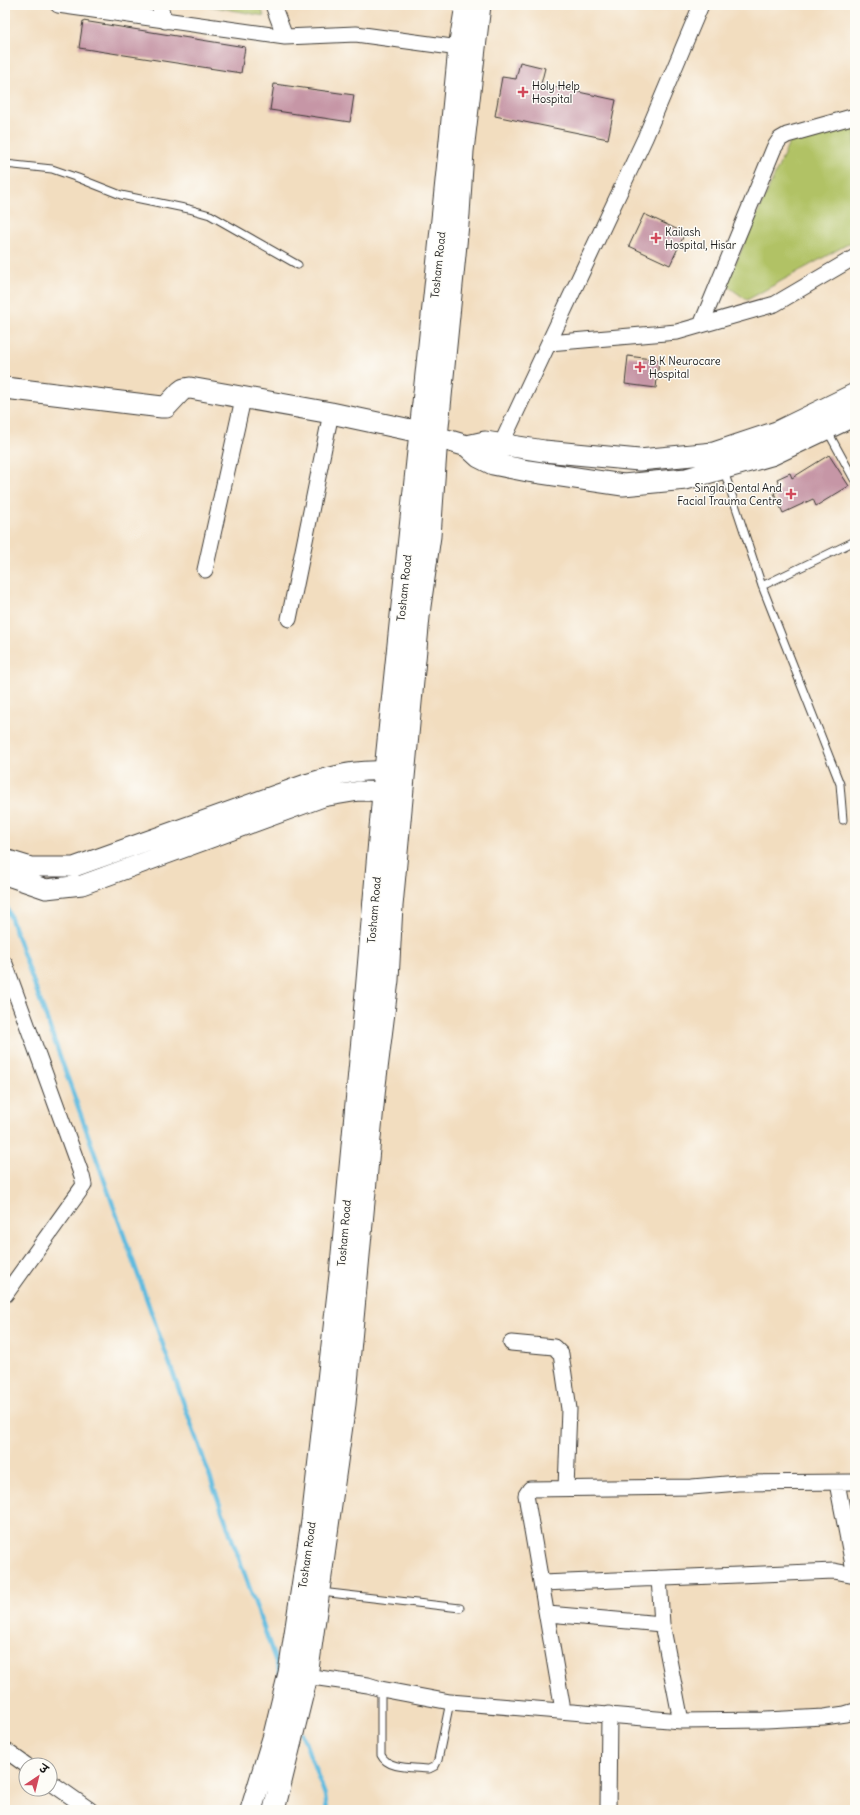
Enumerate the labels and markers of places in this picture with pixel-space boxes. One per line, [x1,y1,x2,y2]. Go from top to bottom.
place label: Holy Help Hospital [532,79,580,106]
marker: Holy Help Hospital [517,86,529,98]
place label: Kailash Hospital, Hisar [665,225,737,252]
marker: Kailash Hospital, Hisar [650,232,662,244]
place label: B K Neurocare Hospital [649,354,721,381]
marker: B K Neurocare Hospital [634,361,646,373]
place label: Singla Dental And Facial Trauma Centre [677,481,783,508]
marker: Singla Dental And Facial Trauma Centre [785,488,797,500]

